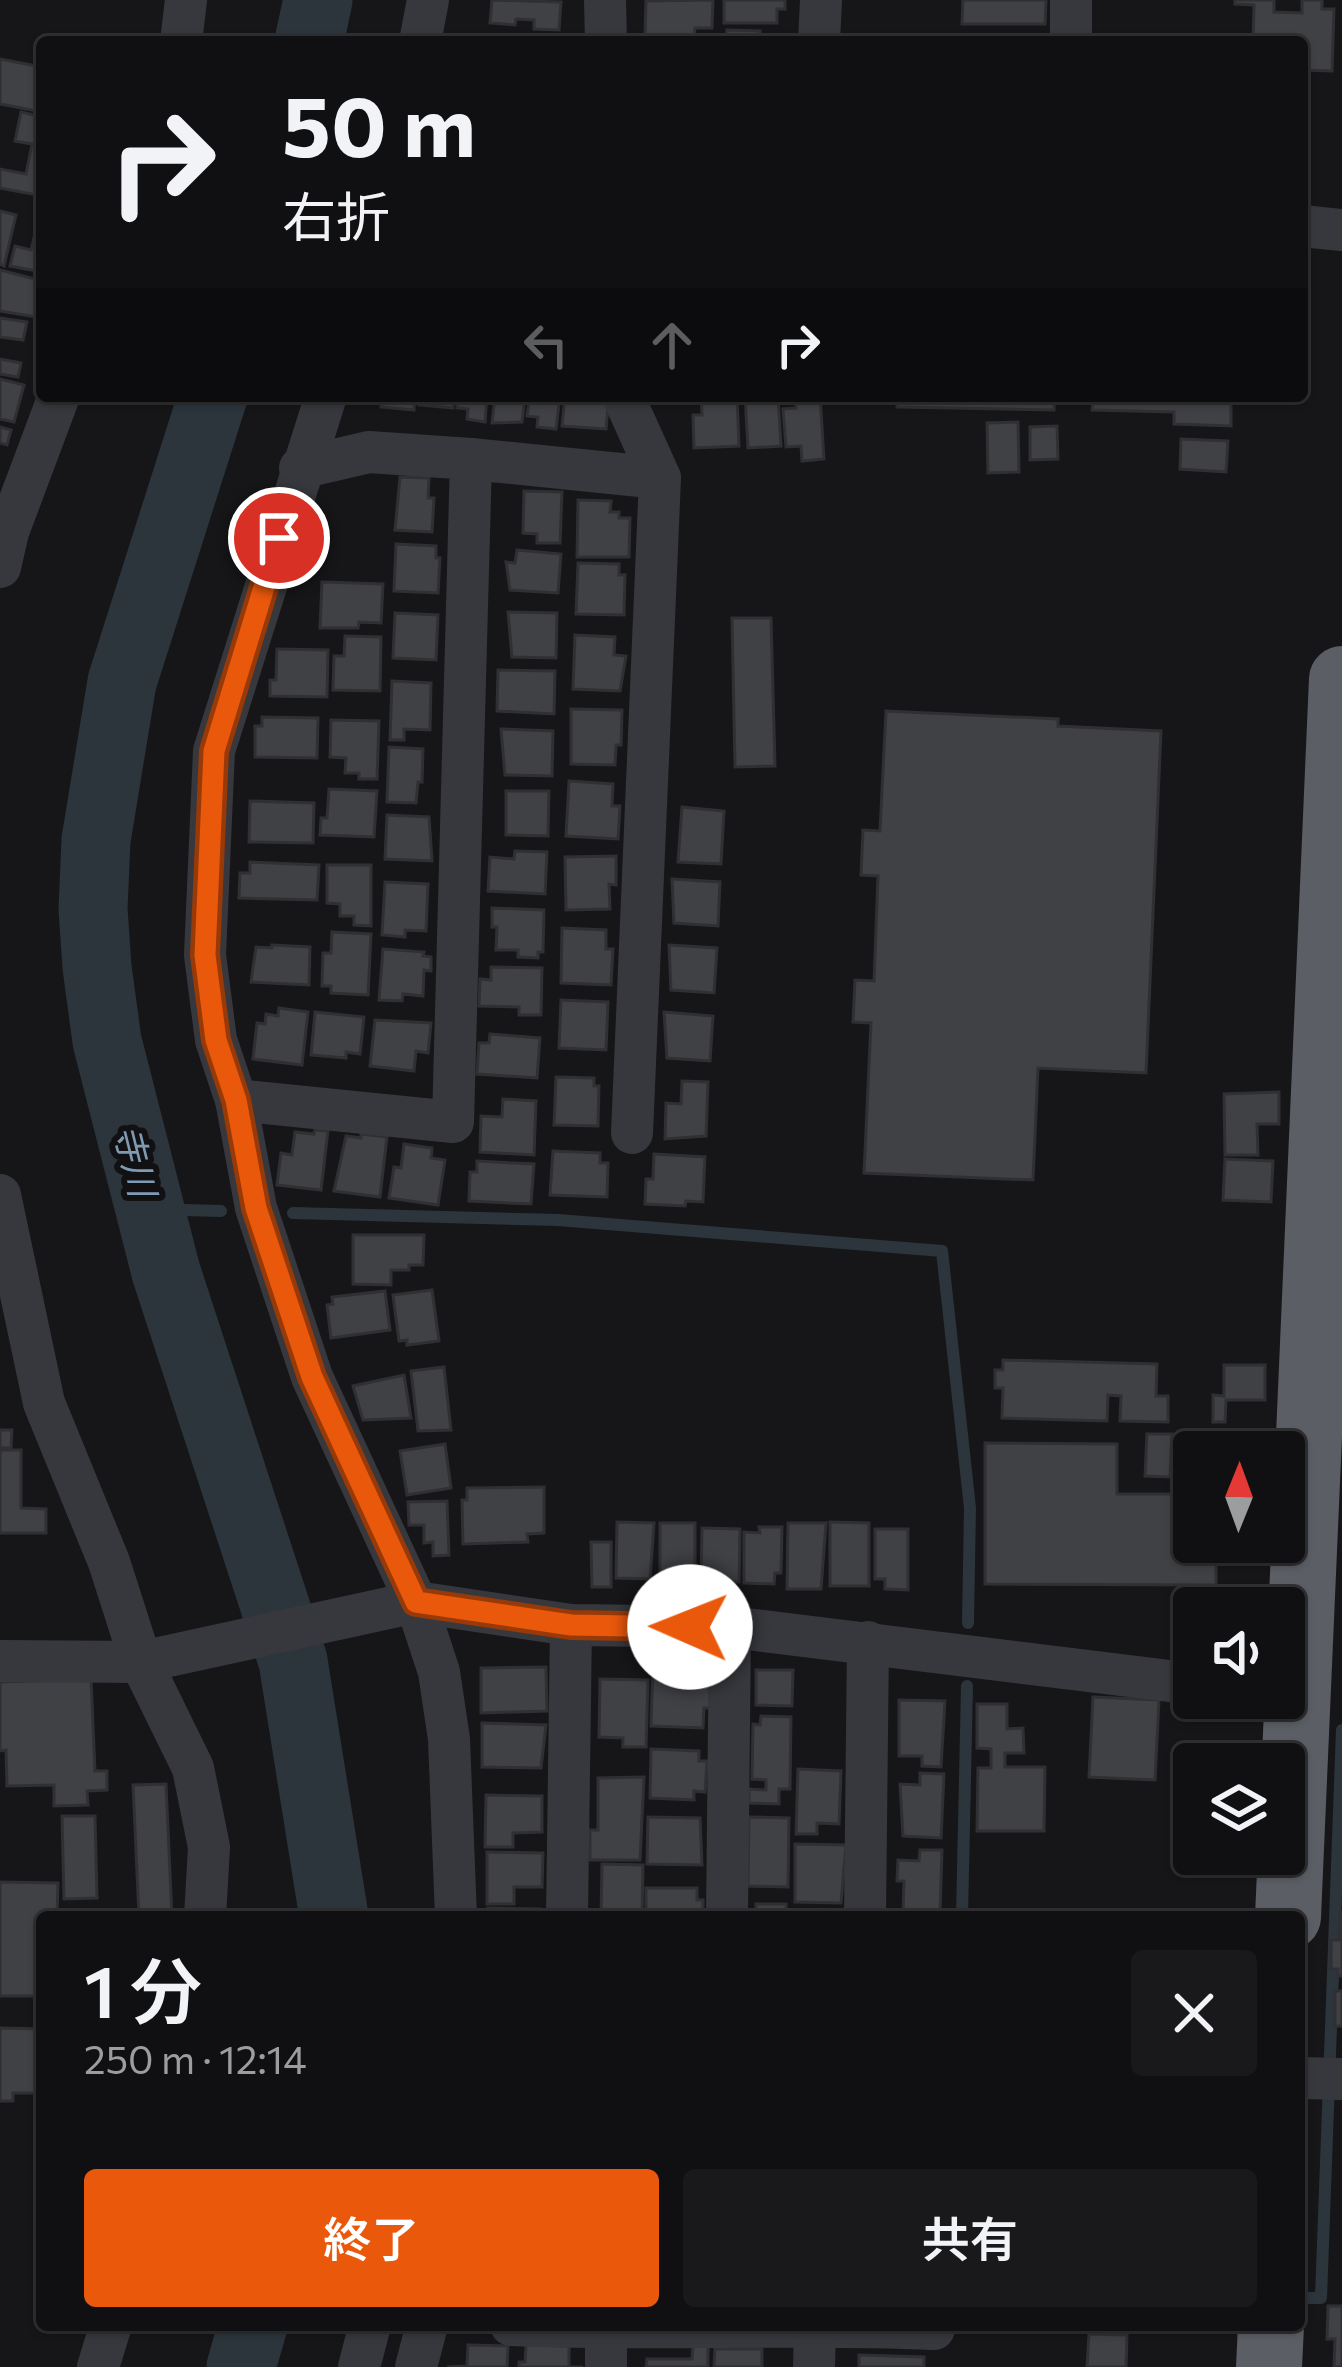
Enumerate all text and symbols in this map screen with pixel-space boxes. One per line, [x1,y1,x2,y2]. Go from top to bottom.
text: 50 m [282,72,476,174]
icon: right [84,84,240,240]
text: 右折 [282,182,390,248]
icon: left [513,312,579,378]
icon: ahead [639,312,705,378]
icon: right [765,312,831,378]
pin [228,487,330,589]
icon: arrive [246,505,312,571]
water label: 寺川 [107,1120,168,1204]
north arrow [1173,1431,1305,1563]
map controls [1173,1431,1305,1875]
position arrow [627,1564,753,1690]
button: sound [1173,1587,1305,1719]
button: layers [1173,1743,1305,1875]
text: 1 分 [84,1945,202,2033]
button: close [1131,1950,1257,2076]
text: 250 m · 12:14 [84,2034,307,2082]
button: 終了 [84,2169,659,2307]
button: 共有 [683,2169,1257,2307]

